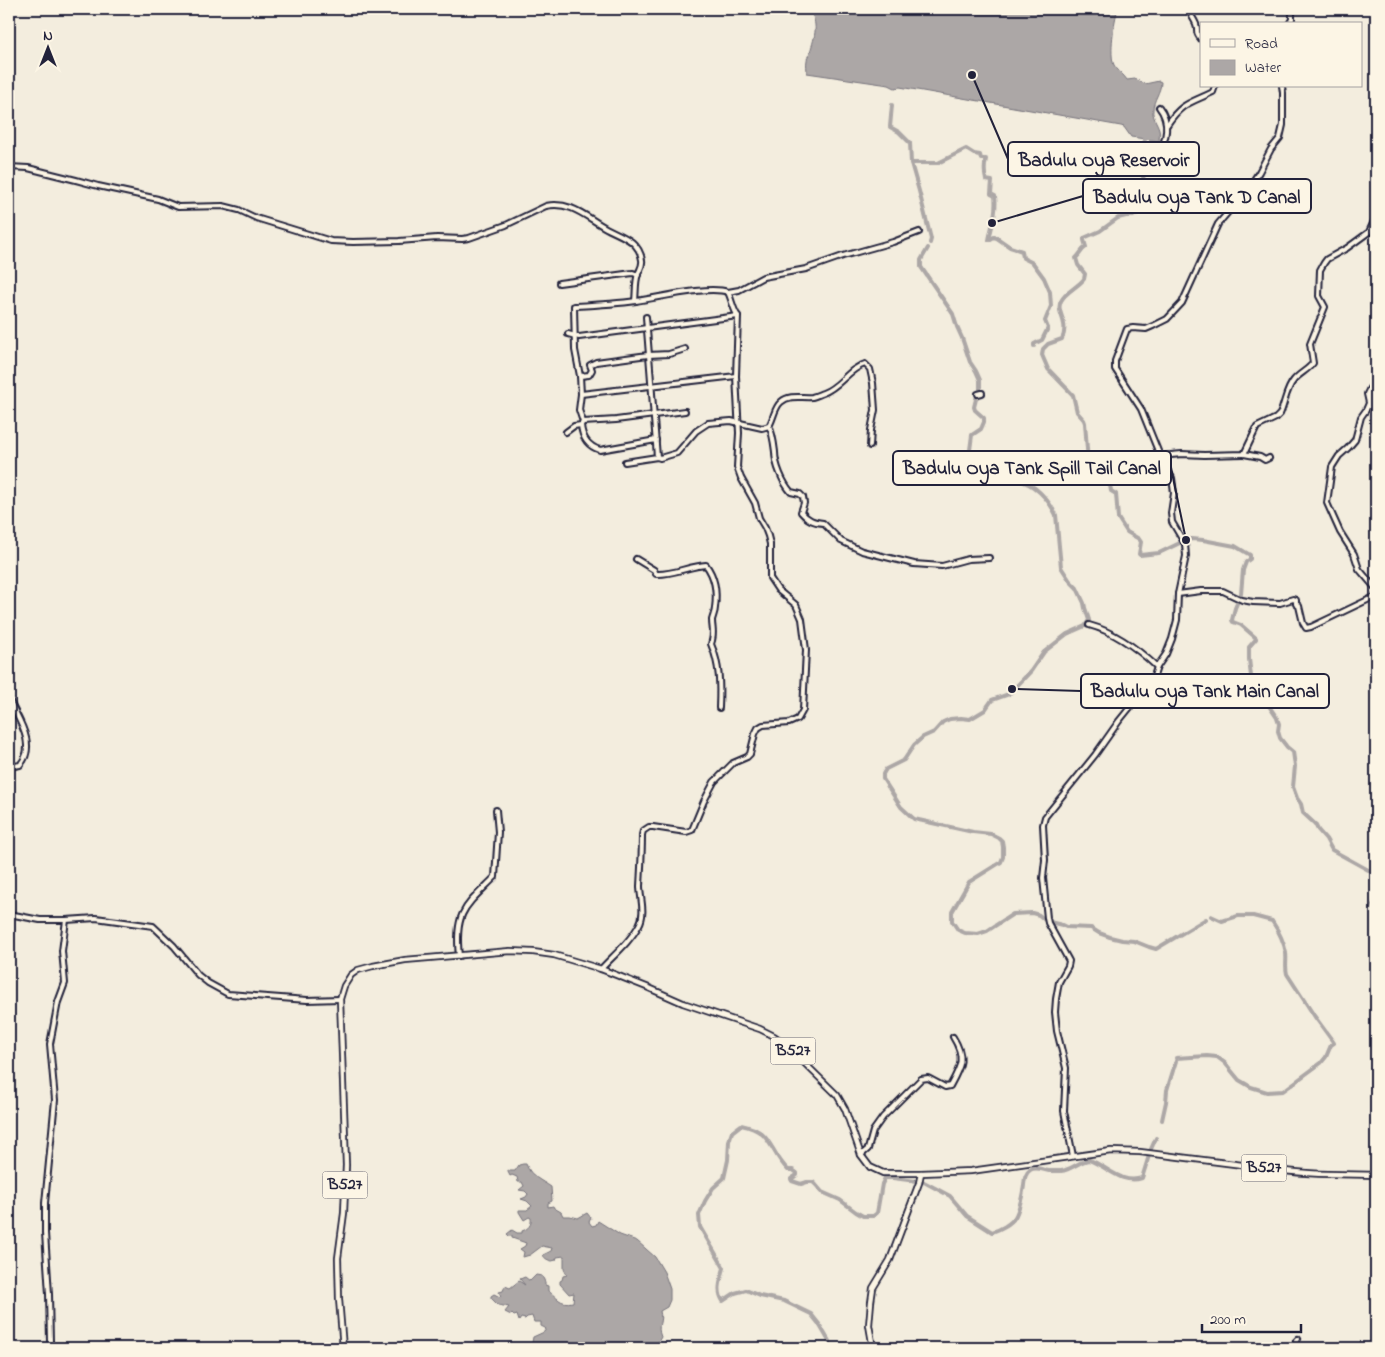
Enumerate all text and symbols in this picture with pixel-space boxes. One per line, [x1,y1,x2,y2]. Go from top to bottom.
north arrow [22,22,72,72]
legend [1200,22,1362,88]
text: N [43,26,53,47]
text: Road [1245,33,1278,55]
text: Water [1245,57,1281,79]
callout: Badulu Oya Reservoir [1008,142,1199,176]
text: Badulu Oya Reservoir [1018,148,1191,177]
callout: Badulu Oya Tank D Canal [1083,179,1311,213]
text: Badulu Oya Tank D Canal [1092,185,1301,214]
callout: Badulu Oya Tank Spill Tail Canal [893,451,1171,485]
text: Badulu Oya Tank Spill Tail Canal [902,456,1161,485]
callout: Badulu Oya Tank Main Canal [1081,674,1329,708]
text: Badulu Oya Tank Main Canal [1090,679,1319,708]
road number: B527 [770,1038,816,1064]
road number: B527 [1242,1154,1286,1182]
road number: B527 [322,1172,368,1198]
scale bar [1202,1302,1301,1334]
text: 200 m [1210,1309,1246,1331]

